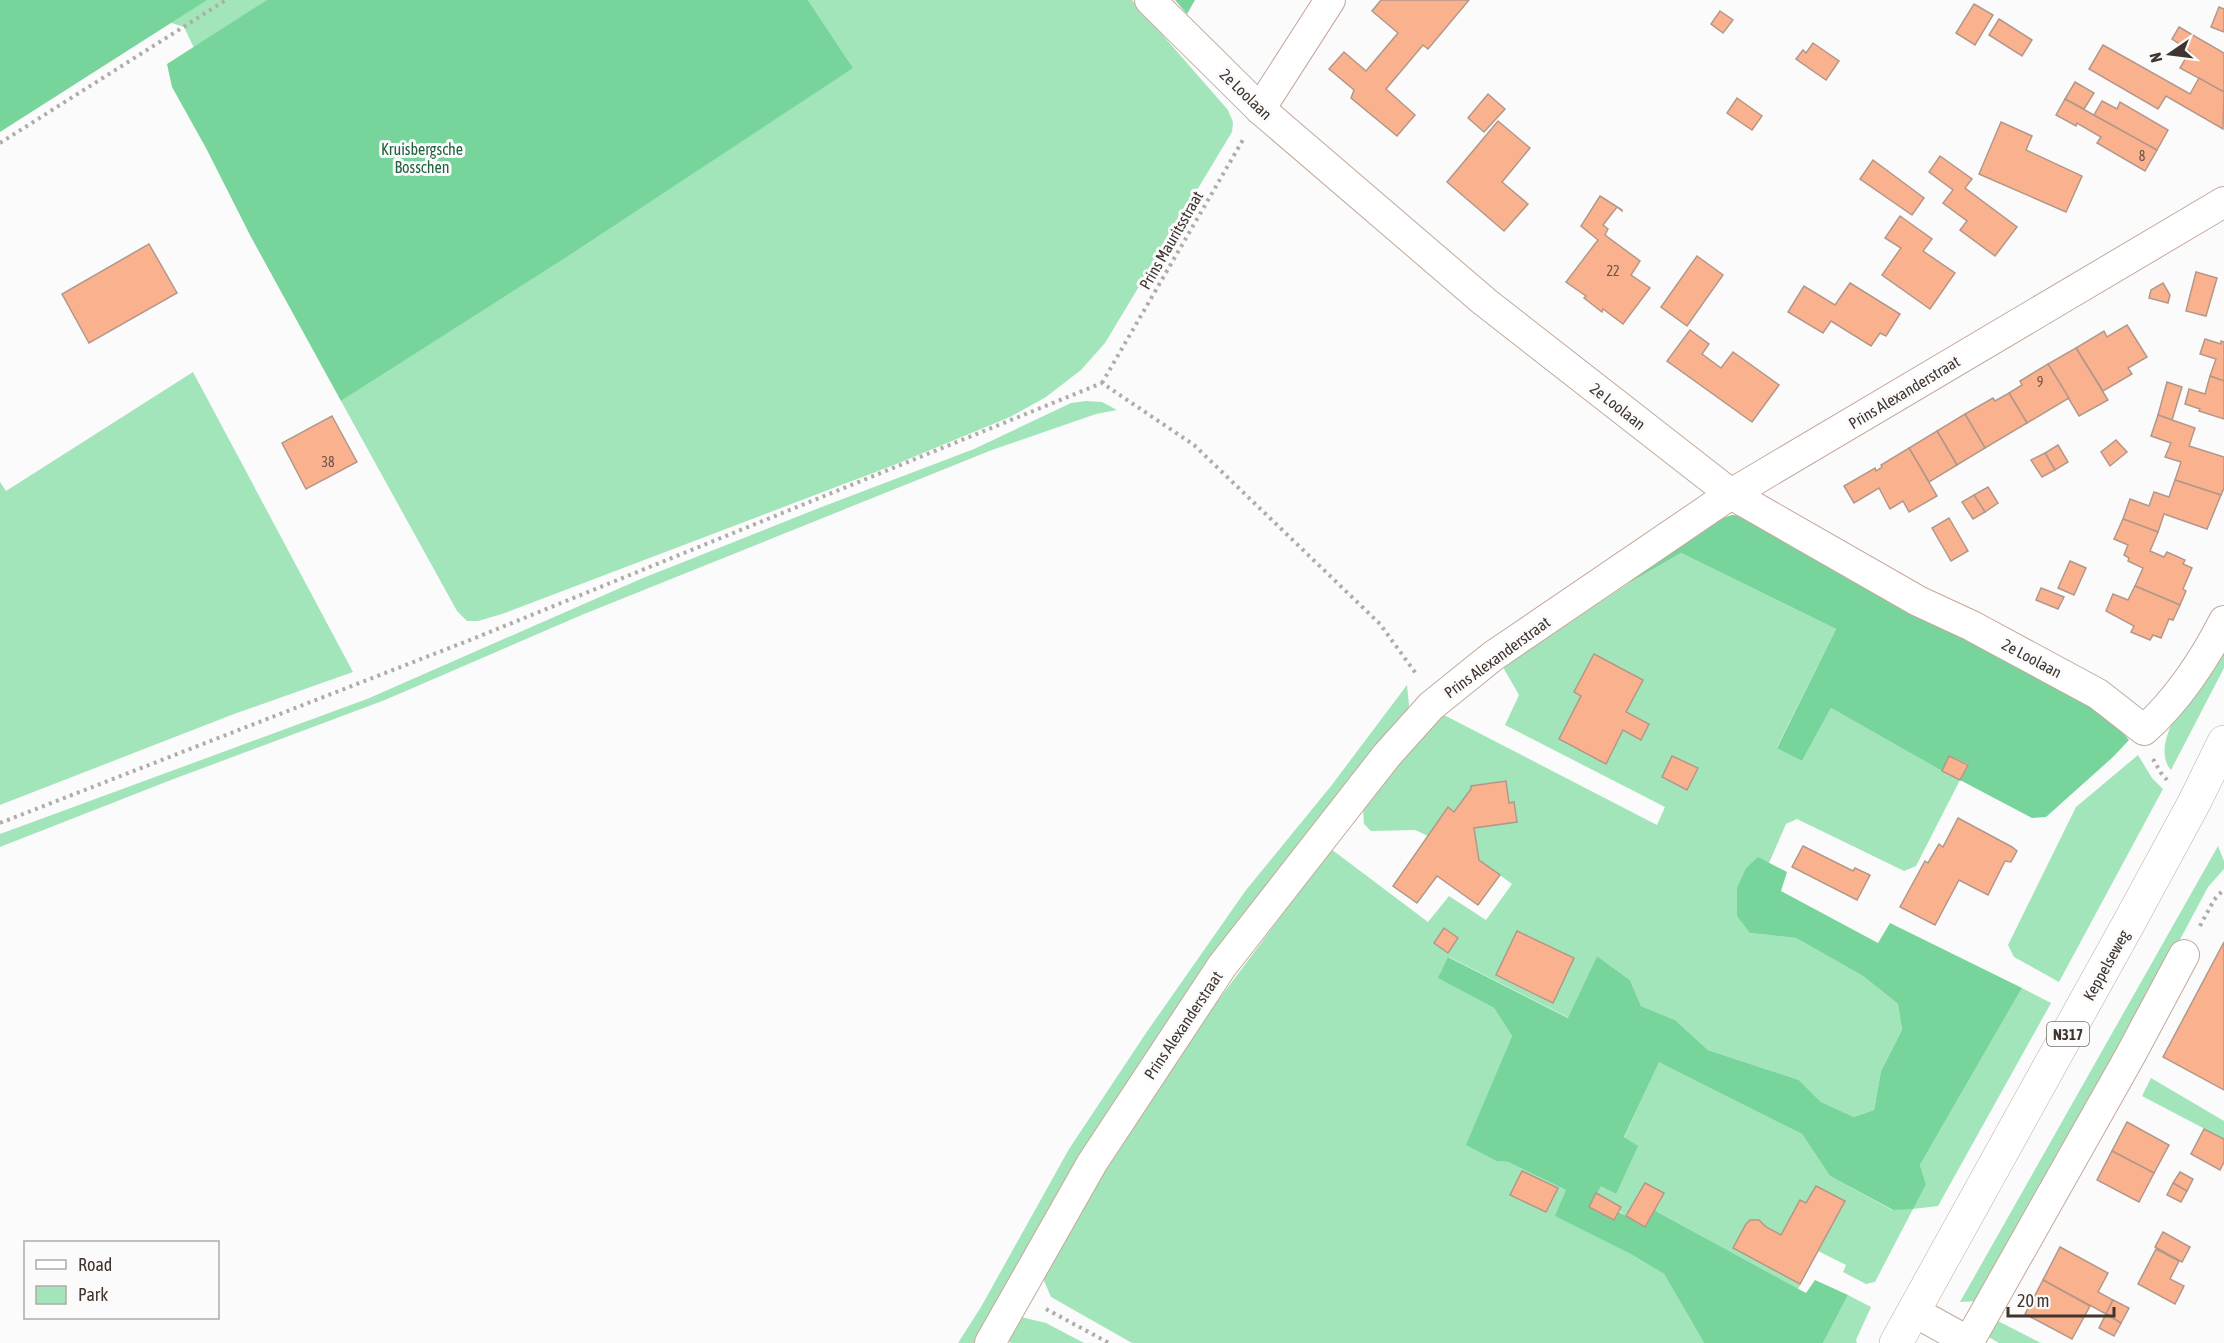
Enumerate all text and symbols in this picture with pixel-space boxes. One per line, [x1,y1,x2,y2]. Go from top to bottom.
north arrow [2140,24,2200,84]
text: N [2146,51,2165,64]
street label: 2e Loolaan [1216,65,1276,123]
park label: Kruisbergsche Bosschen [381,140,463,176]
house number: 8 [2139,148,2146,164]
street label: Prins Mauritsstraat [1136,187,1207,292]
house number: 22 [1606,263,1620,279]
street label: Prins Alexanderstraat [1845,352,1963,432]
house number: 9 [2037,374,2043,390]
street label: 2e Loolaan [1587,379,1649,433]
house number: 38 [321,454,335,470]
street label: Prins Alexanderstraat [1441,612,1554,701]
street label: 2e Loolaan [1999,635,2065,681]
street label: Keppelseweg [2079,927,2134,1004]
street label: Prins Alexanderstraat [1140,967,1226,1082]
road number: N317 [2047,1022,2089,1046]
legend [24,1241,219,1319]
text: Road [78,1254,112,1275]
scale bar [2008,1280,2114,1318]
text: Park [78,1284,108,1305]
text: 20 m [2017,1290,2049,1311]

